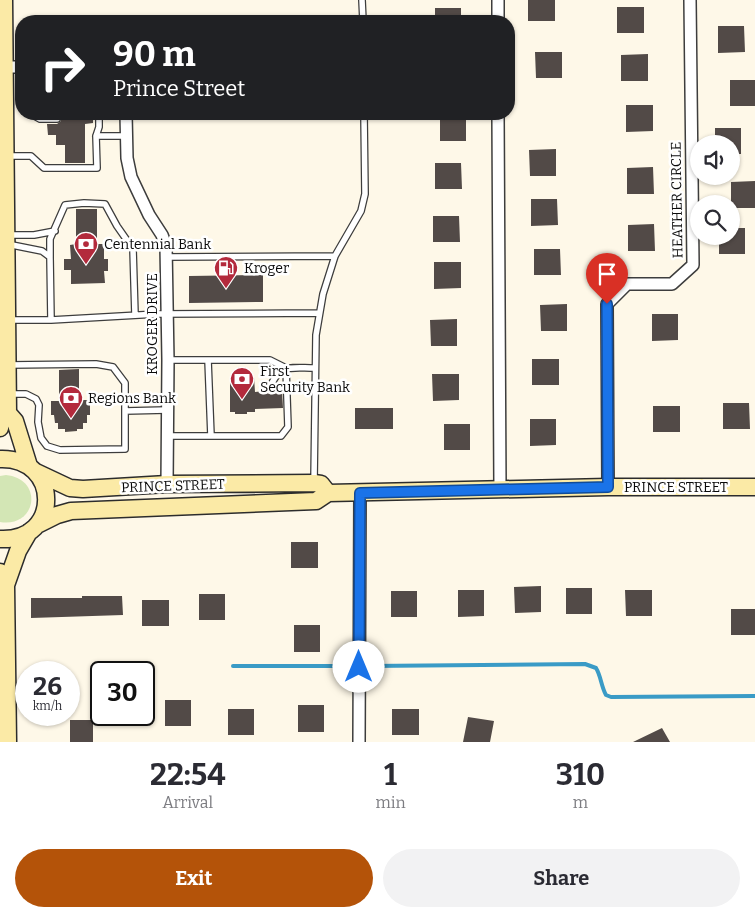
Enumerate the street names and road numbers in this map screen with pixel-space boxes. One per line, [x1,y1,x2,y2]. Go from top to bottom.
street label: HEATHER CIRCLE [667,142,687,258]
street label: KROGER DRIVE [144,273,161,375]
street label: PRINCE STREET [121,476,225,496]
street label: PRINCE STREET [624,479,728,496]

